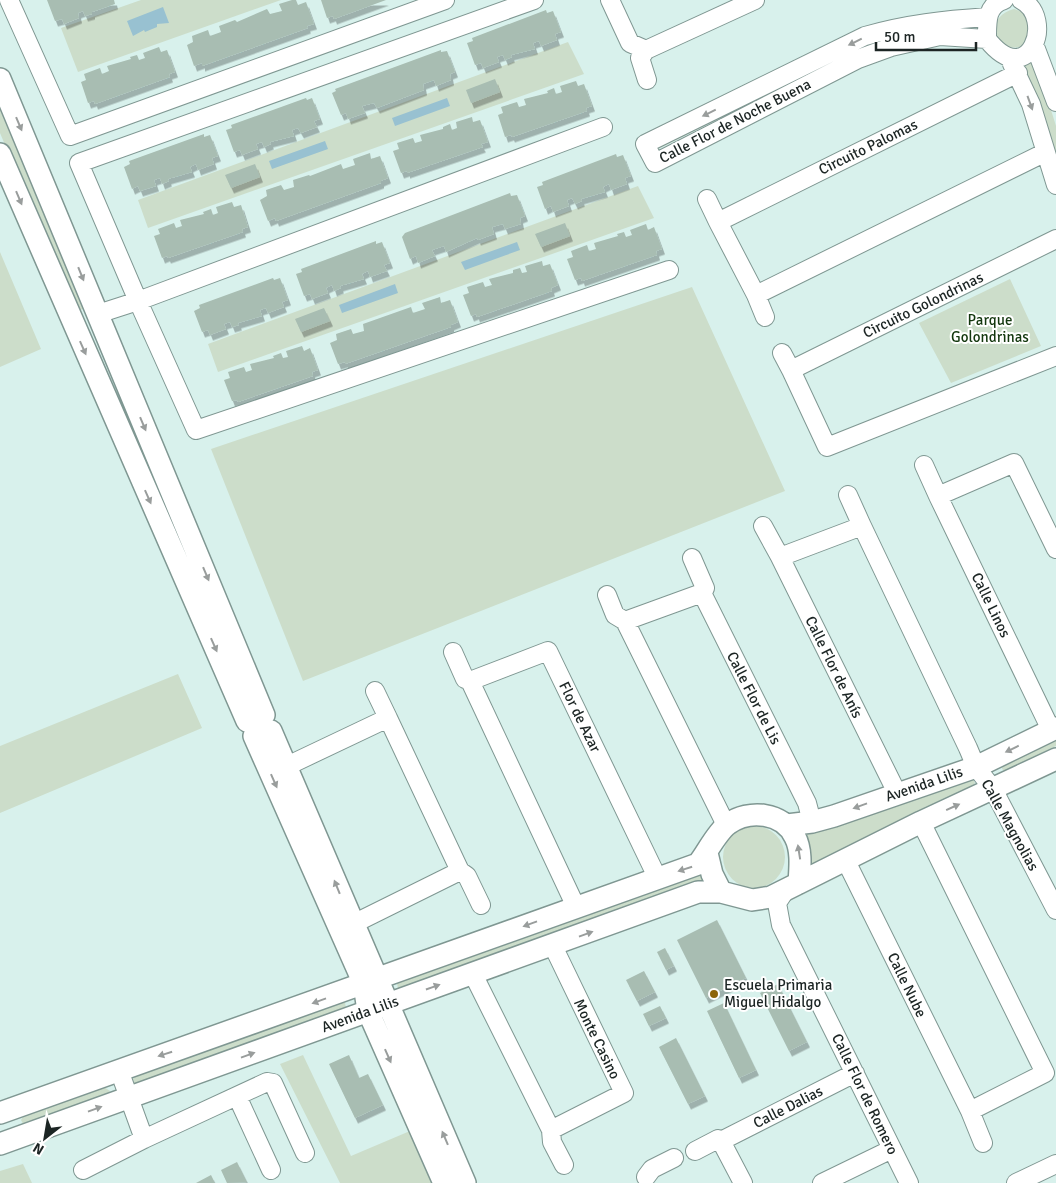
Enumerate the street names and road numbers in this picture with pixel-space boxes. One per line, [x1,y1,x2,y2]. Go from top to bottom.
street label: Calle Flor de Noche Buena [656,75,814,167]
street label: Circuito Palomas [816,115,921,179]
street label: Circuito Golondrinas [860,268,986,342]
street label: Calle Linos [968,570,1015,641]
street label: Calle Flor de Anís [802,613,867,721]
street label: Calle Flor de Lis [723,649,785,748]
street label: Flor de Azar [555,679,605,756]
street label: Avenida Lilis [883,762,966,806]
street label: Calle Magnolias [977,776,1043,874]
street label: Calle Nube [884,950,930,1020]
street label: Avenida Lilis [319,992,401,1036]
street label: Monte Casino [570,996,624,1082]
street label: Calle Flor de Romero [828,1031,902,1158]
street label: Calle Dalias [750,1082,826,1132]

